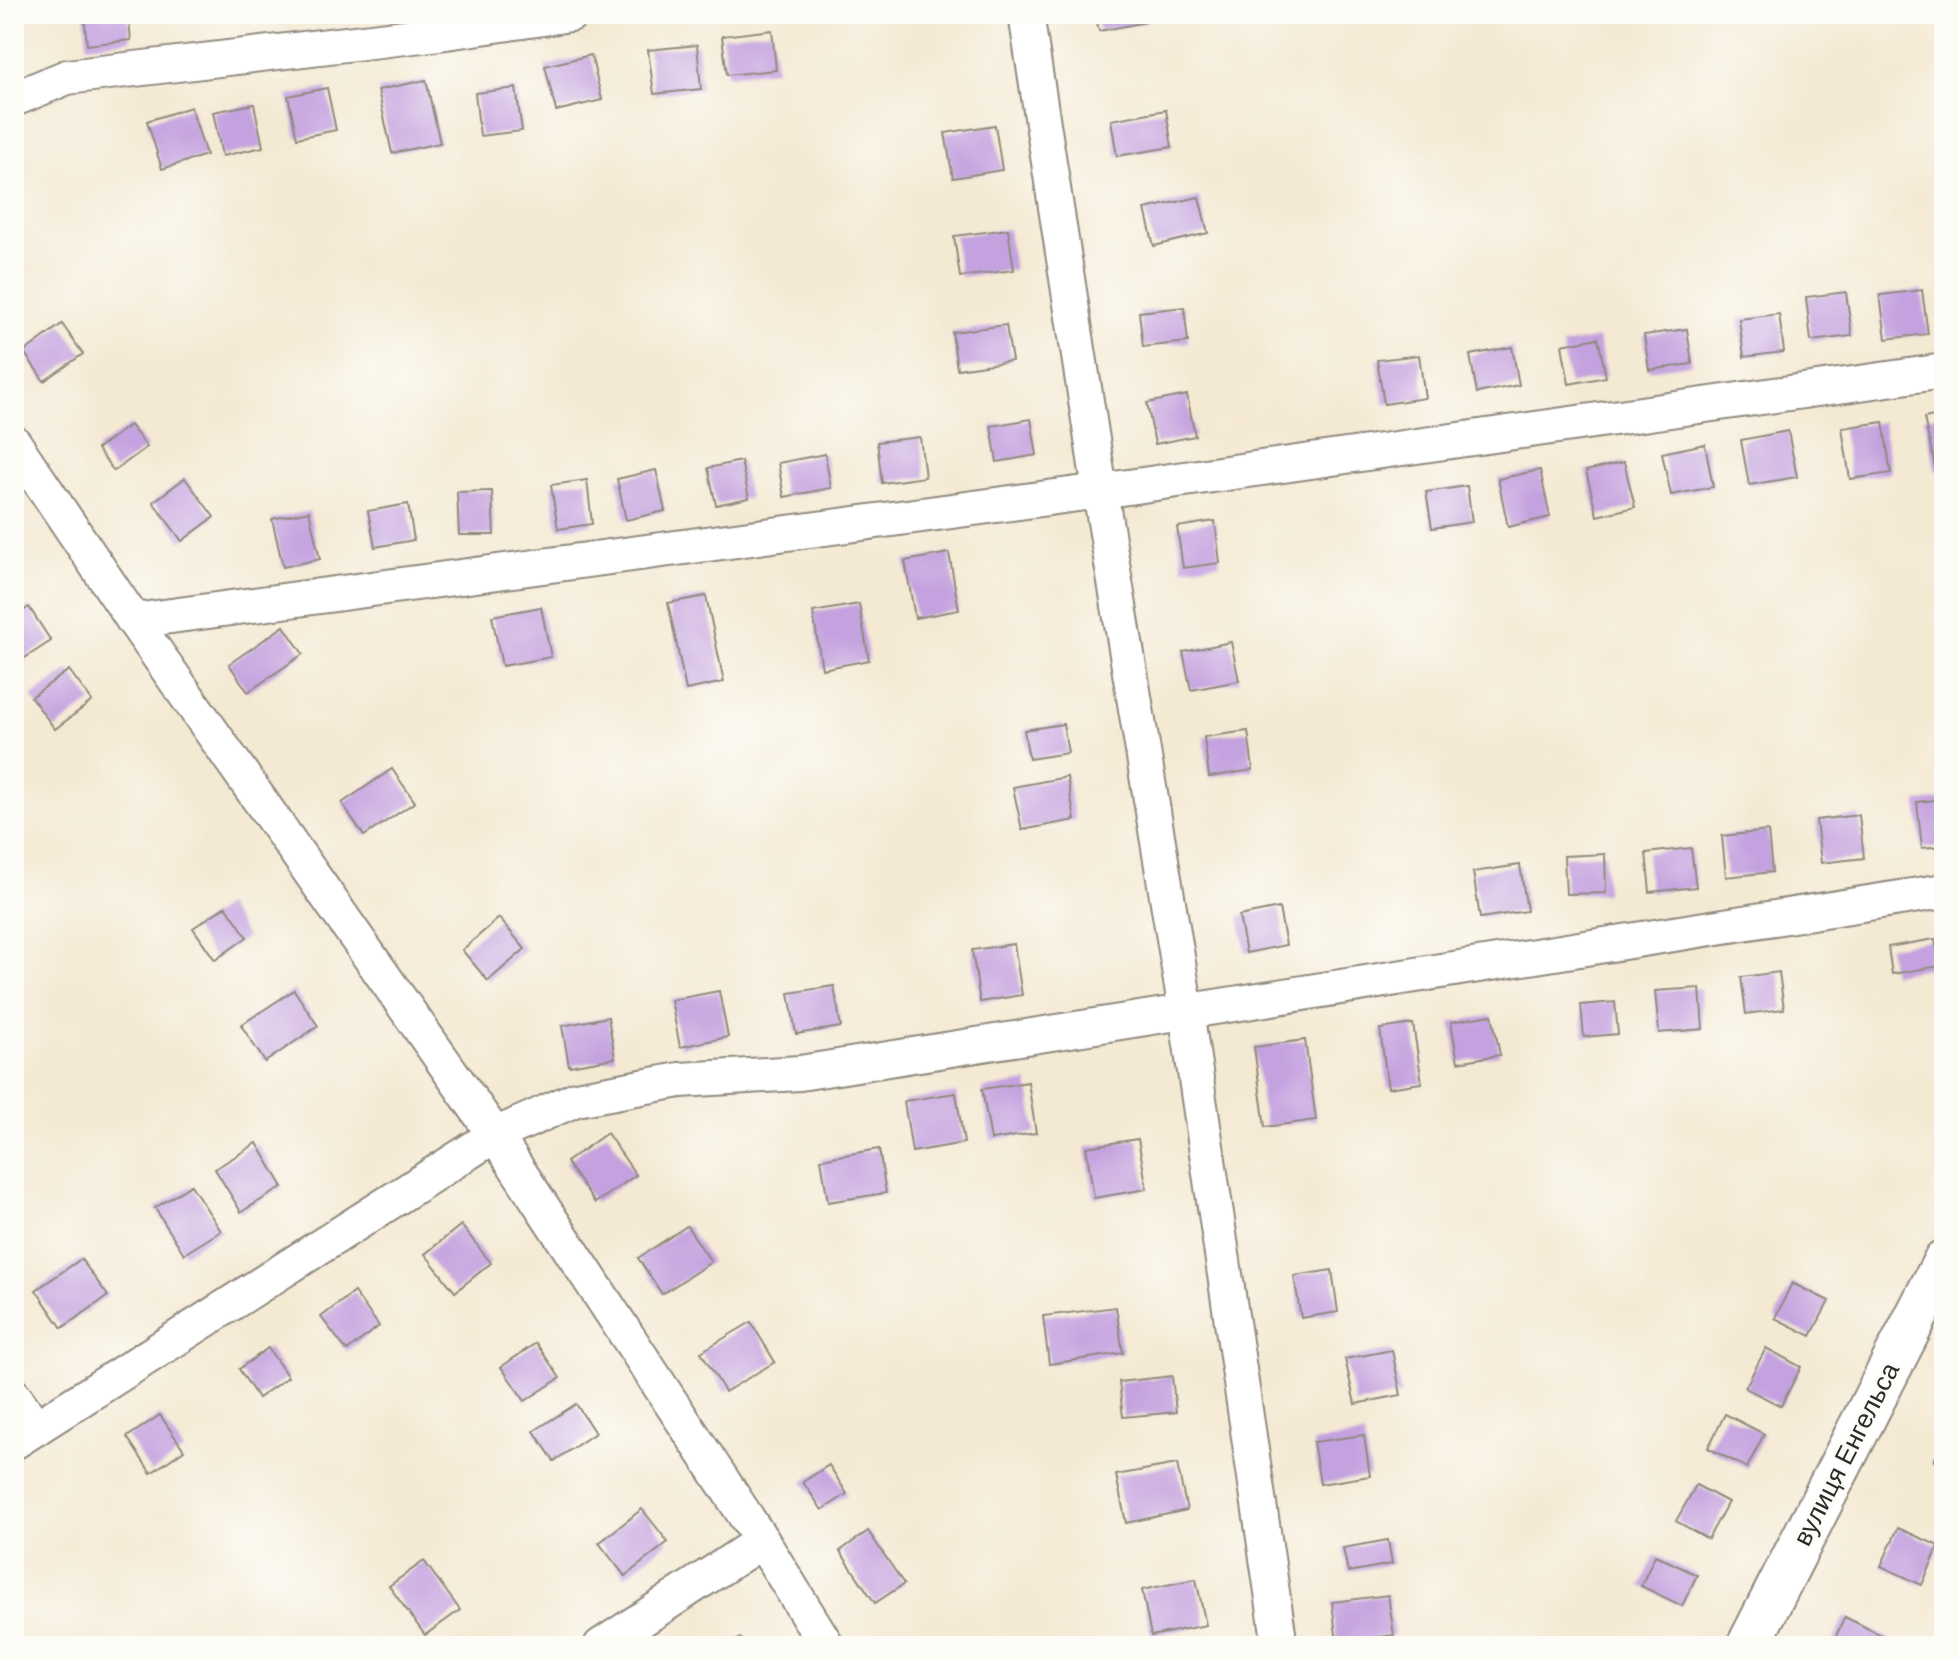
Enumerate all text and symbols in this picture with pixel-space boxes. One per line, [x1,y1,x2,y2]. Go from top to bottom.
street label: вулиця Енгельса [1780,1353,1912,1554]

